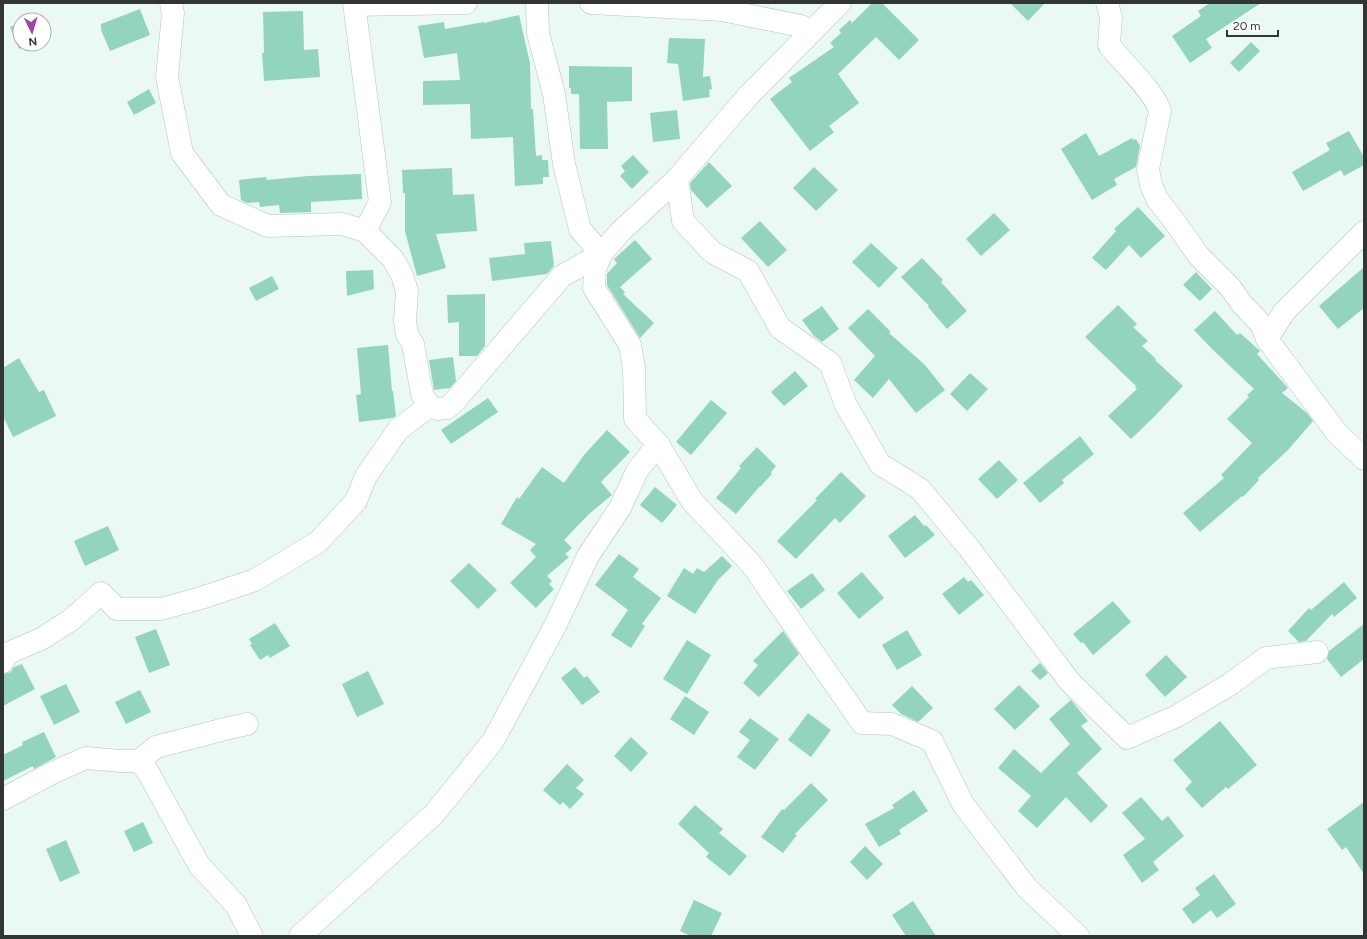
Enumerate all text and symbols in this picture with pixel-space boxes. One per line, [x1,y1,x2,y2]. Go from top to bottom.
north arrow [12,12,52,52]
scale bar [1227,12,1278,38]
text: 20 m [1233,19,1261,33]
text: N [28,35,38,48]

